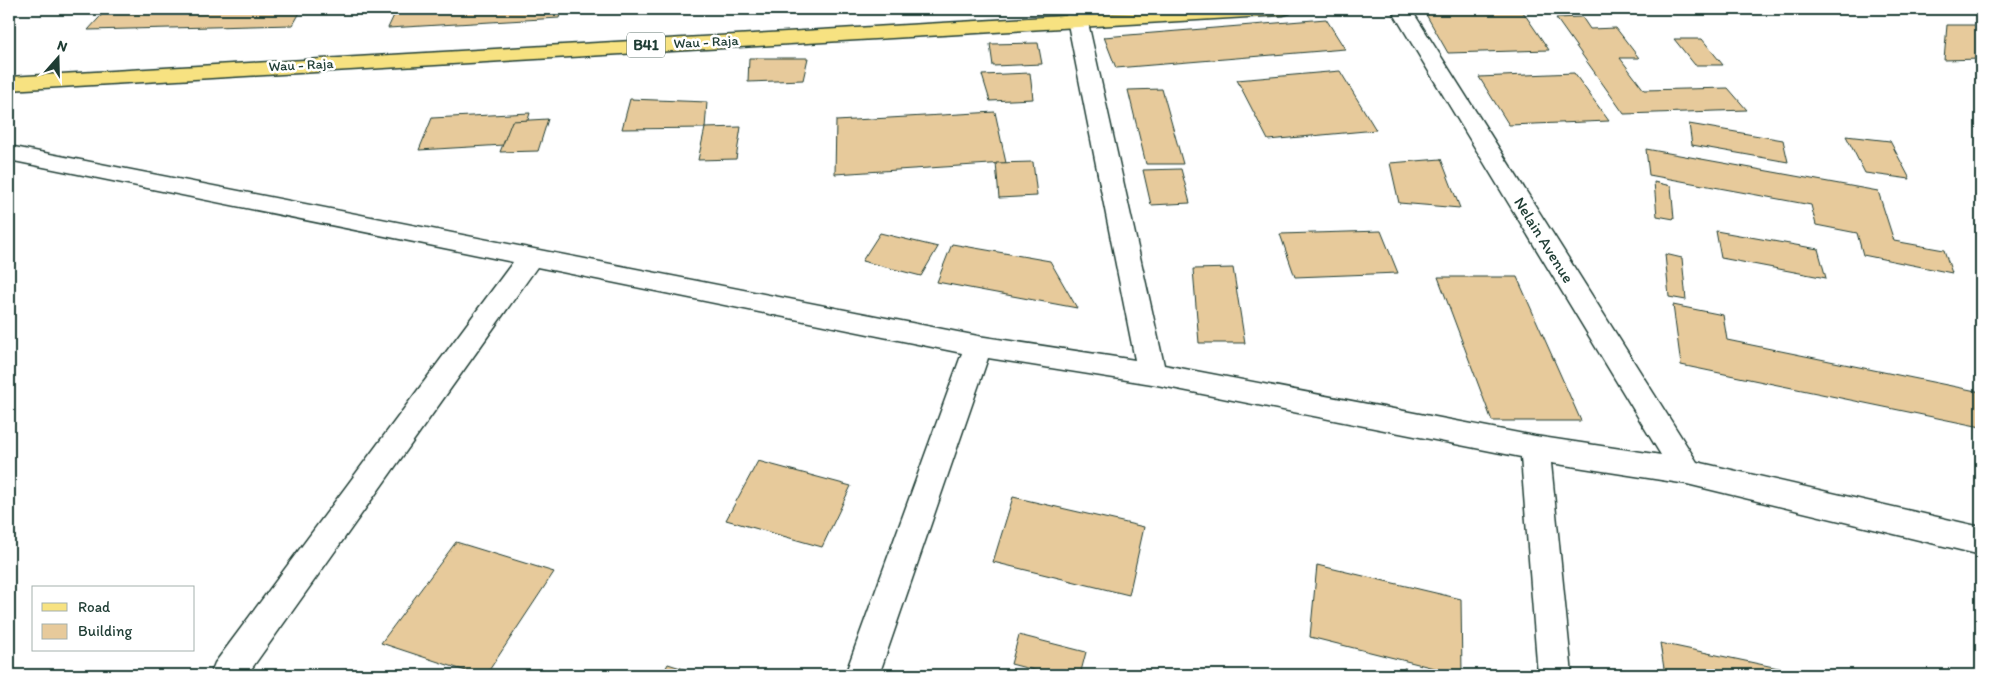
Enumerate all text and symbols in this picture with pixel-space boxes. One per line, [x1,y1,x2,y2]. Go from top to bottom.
north arrow [32,32,82,82]
road number: B41 [627,32,665,58]
street label: Wau - Raja [673,32,740,52]
text: N [55,37,70,56]
street label: Wau - Raja [268,55,335,75]
street label: Nelain Avenue [1510,193,1578,287]
legend [32,586,195,652]
text: Road [78,598,111,616]
text: Building [78,622,132,640]

